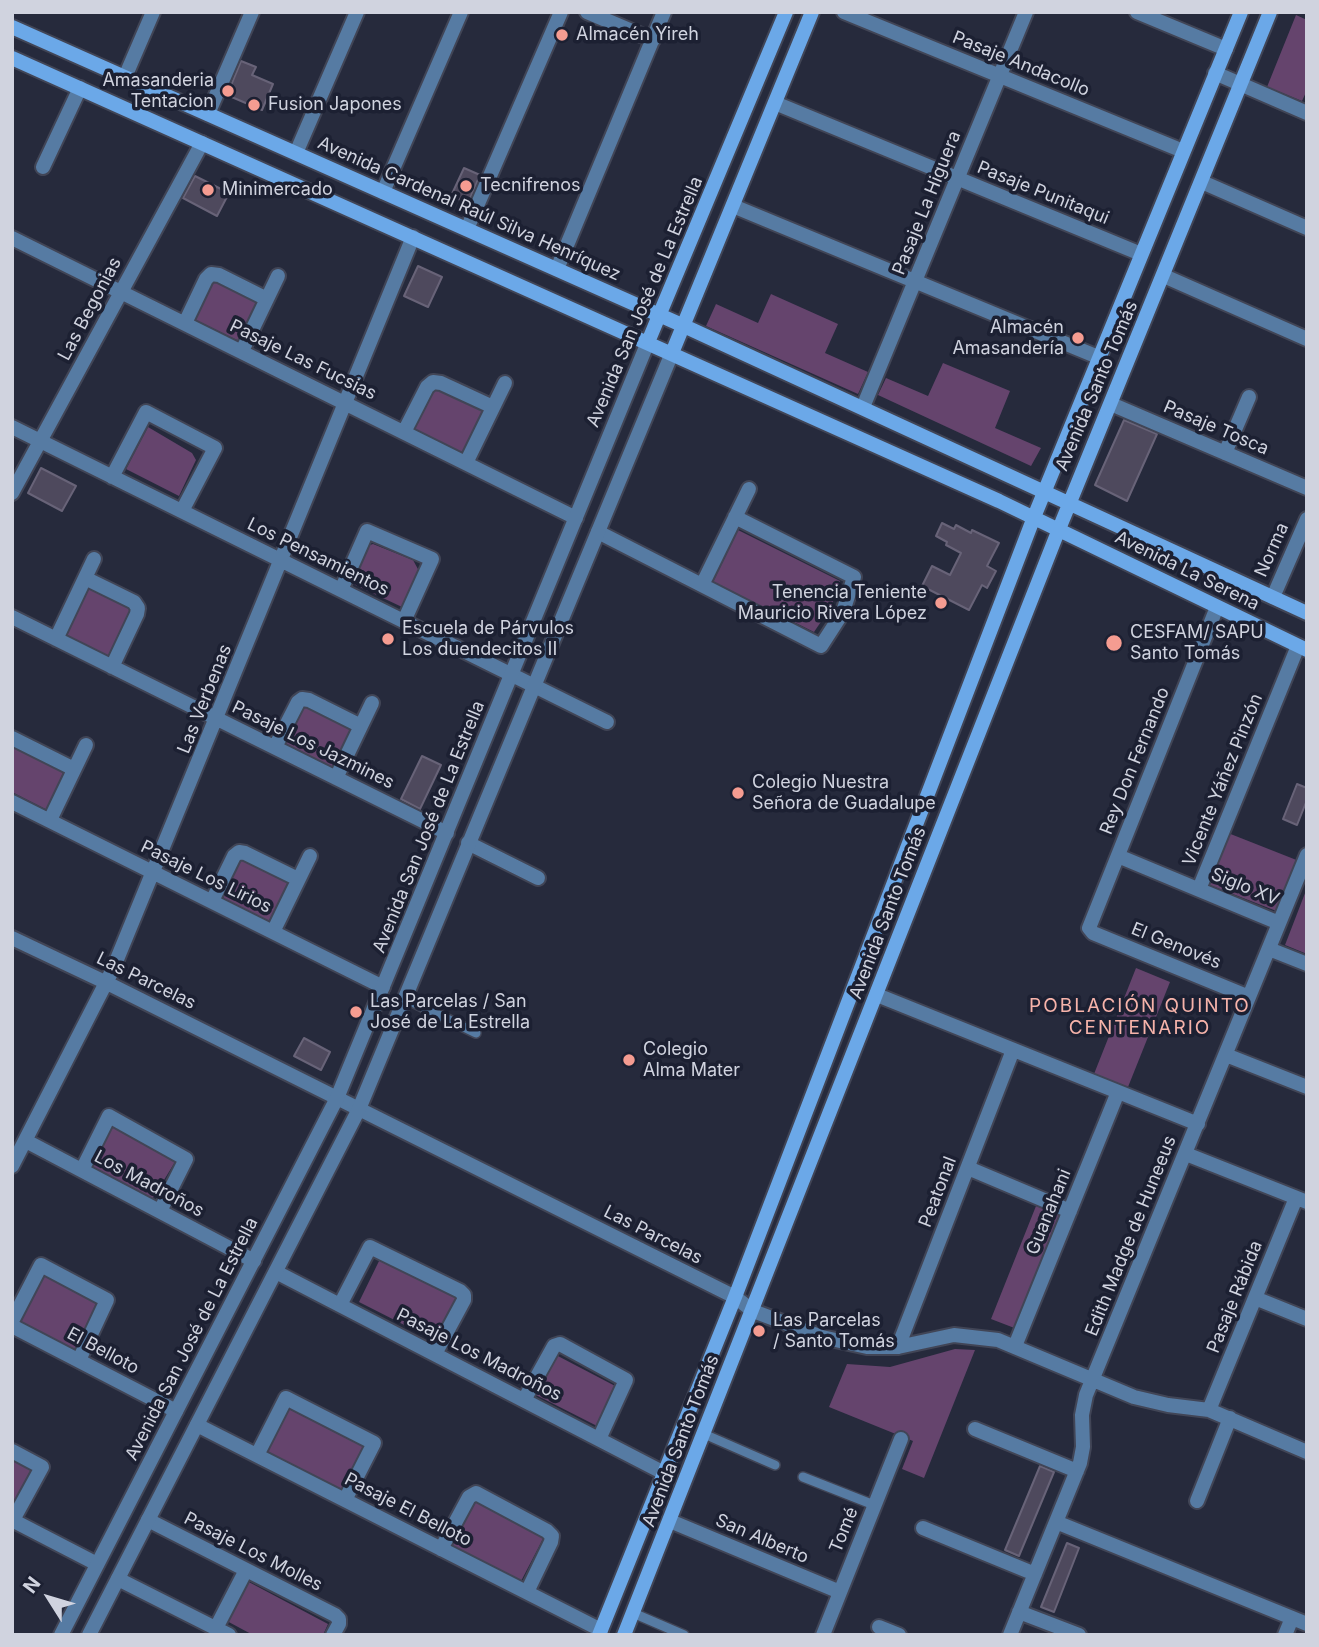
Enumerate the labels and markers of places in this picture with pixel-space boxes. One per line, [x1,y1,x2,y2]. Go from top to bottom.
place label: Almacén Yireh [576,24,699,46]
marker: Almacén Yireh [554,27,570,43]
place label: Amasanderia Tentacion [102,70,214,112]
marker: Amasanderia Tentacion [220,83,236,99]
place label: Fusion Japones [268,94,402,116]
marker: Fusion Japones [246,97,262,113]
place label: Tecnifrenos [480,175,581,197]
marker: Tecnifrenos [458,178,474,194]
place label: Minimercado [222,179,333,201]
marker: Minimercado [200,182,216,198]
place label: Almacén Amasandería [952,317,1064,360]
marker: Almacén Amasandería [1070,330,1086,346]
place label: Tenencia Teniente Mauricio Rivera López [738,582,927,624]
marker: Tenencia Teniente Mauricio Rivera López [933,595,949,611]
place label: Escuela de Párvulos Los duendecitos II [402,618,574,660]
place label: CESFAM/ SAPU Santo Tomás [1130,622,1264,664]
marker: Escuela de Párvulos Los duendecitos II [380,631,396,647]
marker: CESFAM/ SAPU Santo Tomás [1104,633,1124,653]
place label: Colegio Nuestra Señora de Guadalupe [752,772,936,814]
marker: Colegio Nuestra Señora de Guadalupe [730,785,746,801]
place label: Las Parcelas / San José de La Estrella [370,991,530,1034]
marker: Las Parcelas / San José de La Estrella [348,1004,364,1020]
place label: Colegio Alma Mater [643,1039,740,1082]
marker: Colegio Alma Mater [621,1052,637,1068]
place label: Las Parcelas / Santo Tomás [773,1310,895,1352]
marker: Las Parcelas / Santo Tomás [751,1323,767,1339]

